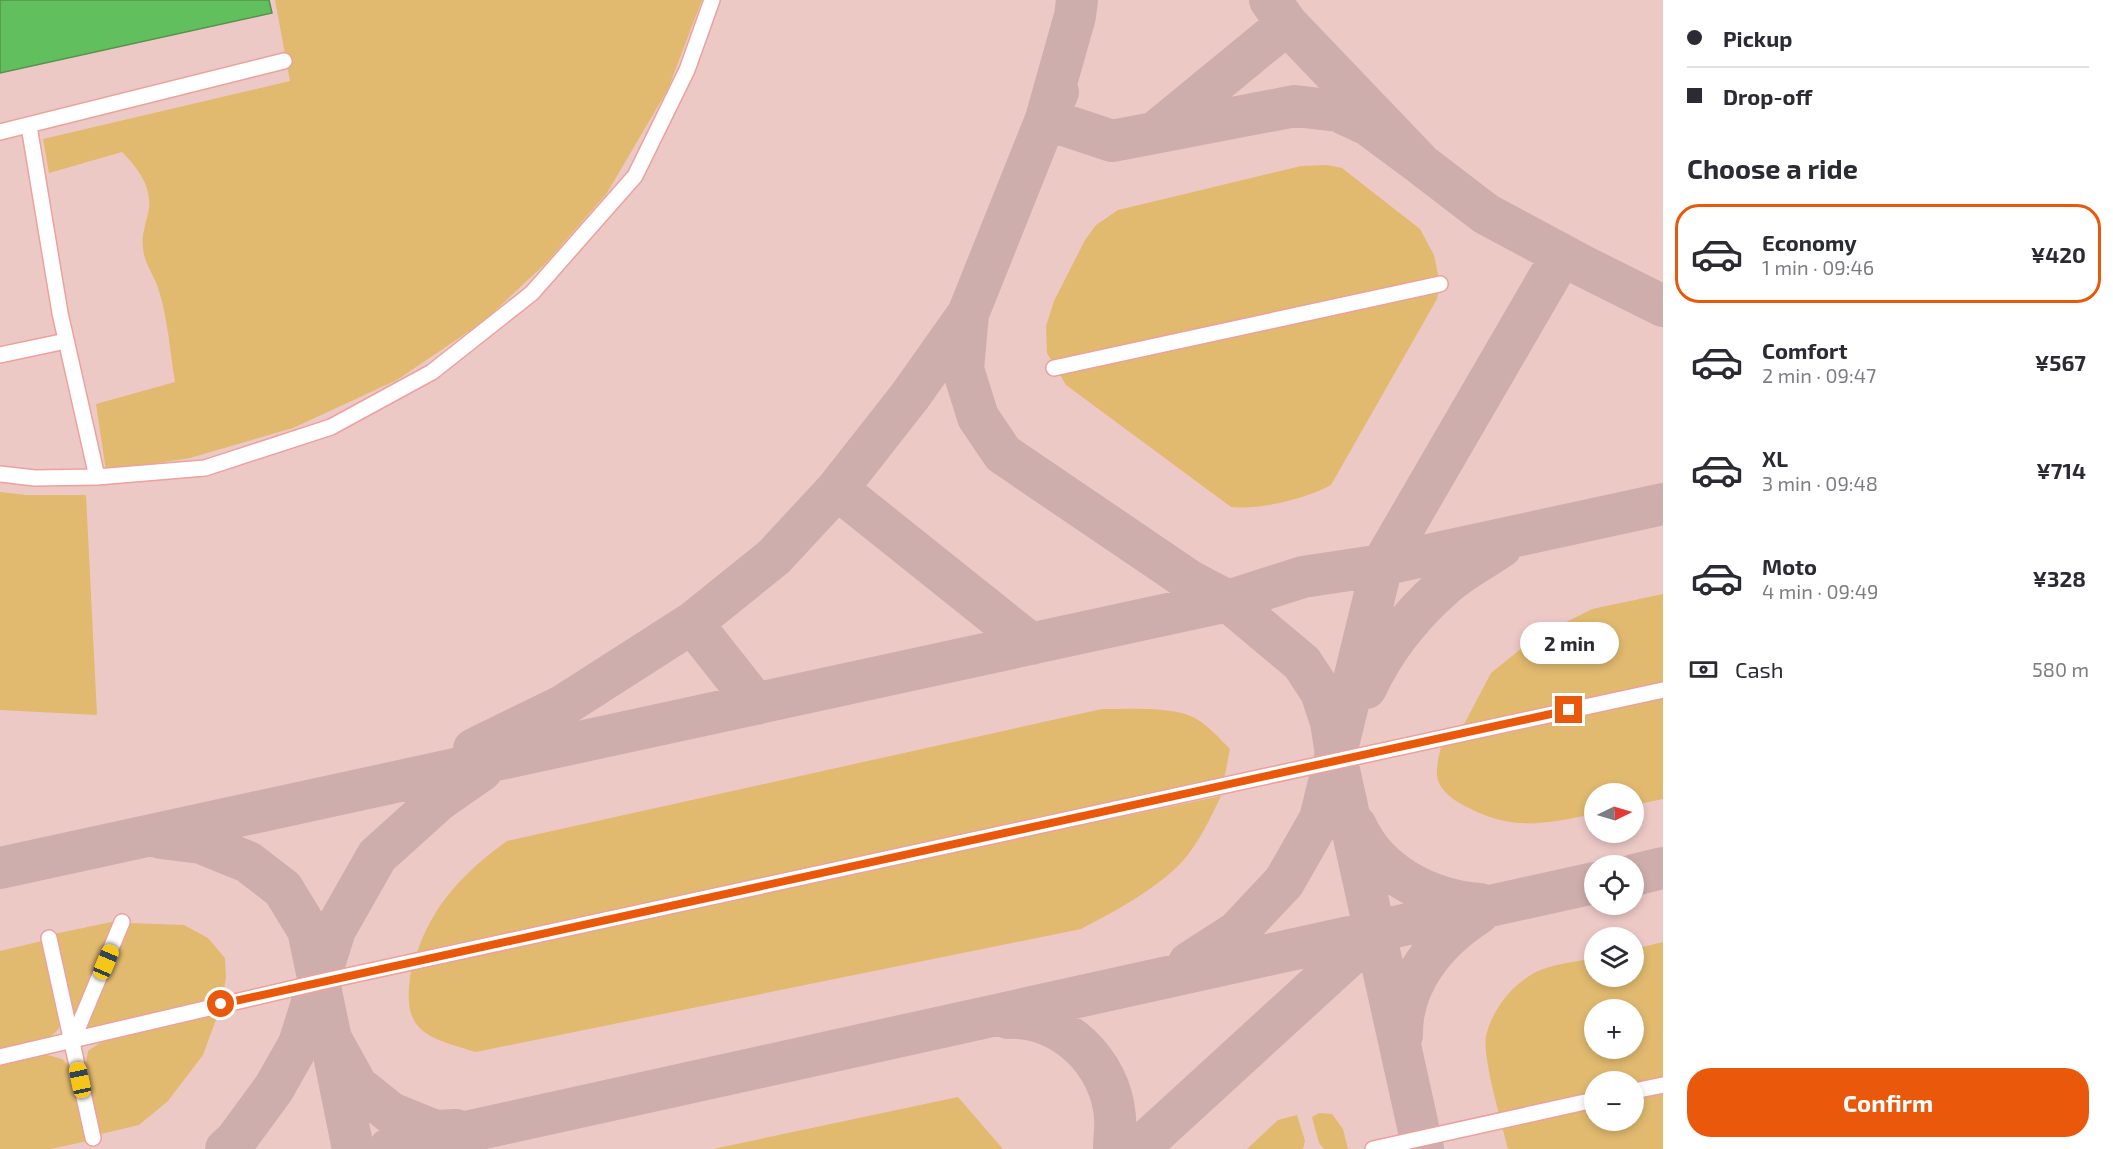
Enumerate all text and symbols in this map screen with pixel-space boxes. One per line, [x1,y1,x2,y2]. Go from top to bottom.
text: Pickup [1723,25,1792,51]
text: Drop-off [1723,83,1812,109]
text: Choose a ride [1687,152,1858,184]
icon: car [1690,227,1744,281]
text: Economy [1762,229,1857,255]
text: ¥420 [2031,241,2086,267]
text: 1 min · 09:46 [1762,255,1874,279]
icon: car [1690,335,1744,389]
text: Comfort [1762,337,1847,363]
text: ¥567 [2035,349,2086,375]
text: 2 min · 09:47 [1762,363,1876,387]
icon: car [1690,443,1744,497]
text: XL [1762,445,1788,471]
text: ¥714 [2036,457,2086,483]
text: 3 min · 09:48 [1762,471,1878,495]
icon: car [1690,551,1744,605]
text: Moto [1762,553,1817,579]
text: ¥328 [2032,565,2086,591]
text: 4 min · 09:49 [1762,579,1878,603]
callout: 2 min [1520,623,1618,665]
text: 2 min [1544,631,1595,655]
icon: cash [1687,653,1720,686]
text: Cash [1735,656,1784,682]
text: 580 m [2032,657,2089,681]
route end [1555,696,1582,723]
north arrow [1584,783,1644,843]
map controls [1584,783,1644,1131]
button: locate [1584,855,1644,915]
button: layers [1584,927,1644,987]
car [91,942,121,982]
route start [207,990,234,1017]
button: + [1584,999,1644,1059]
car [67,1061,93,1099]
button: Confirm [1687,1068,2089,1137]
button: − [1584,1071,1644,1131]

